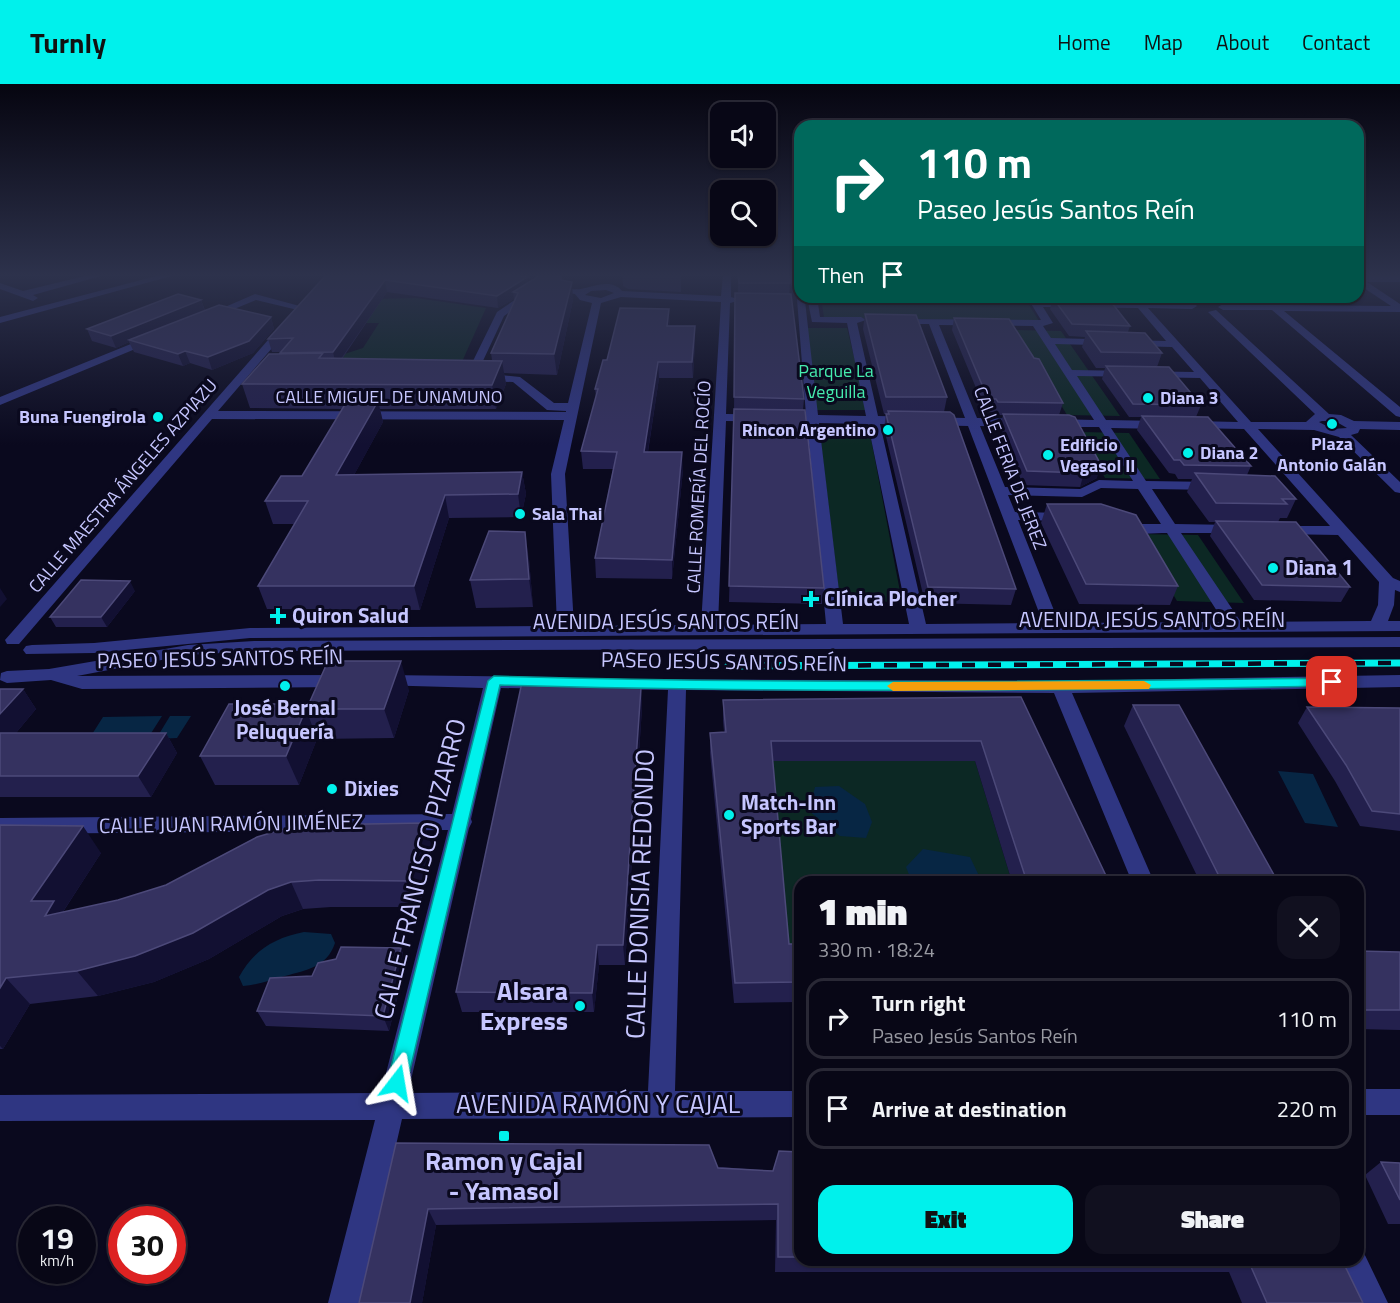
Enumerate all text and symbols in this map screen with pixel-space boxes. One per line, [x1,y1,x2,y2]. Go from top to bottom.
text: Turnly [30,21,106,64]
text: Home [1057,26,1111,58]
text: Map [1144,26,1183,58]
text: About [1216,26,1269,58]
text: Contact [1302,26,1370,58]
map controls [710,102,776,246]
button: sound [710,102,776,168]
text: 110 m [917,130,1032,194]
icon: right [818,144,896,222]
button: search [710,180,776,246]
text: Paseo Jesús Santos Reín [917,188,1195,229]
text: Then [818,258,864,292]
icon: arrive [876,258,909,291]
park label: Parque La Veguilla [798,357,874,405]
street label: CALLE MAESTRA ÁNGELES AZPIAZU [22,373,223,599]
street label: CALLE ROMERÍA DEL ROCÍO [679,380,718,594]
street label: CALLE FERIA DE JEREZ [967,382,1054,553]
street label: CALLE MIGUEL DE UNAMUNO [275,383,503,410]
place label: Diana 3 [1160,384,1219,411]
marker: Diana 3 [1141,391,1155,405]
place label: Buna Fuengirola [19,403,146,430]
marker: Buna Fuengirola [151,410,165,424]
place label: Rincon Argentino [742,416,876,443]
marker: Plaza Antonio Galán [1325,417,1339,431]
marker: Rincon Argentino [881,423,895,437]
place label: Plaza Antonio Galán [1277,430,1387,478]
place label: Edificio Vegasol II [1060,431,1136,479]
place label: Diana 2 [1200,439,1259,466]
marker: Diana 2 [1181,446,1195,460]
marker: Edificio Vegasol II [1041,448,1055,462]
place label: Sala Thai [532,500,602,527]
marker: Sala Thai [513,507,527,521]
place label: Diana 1 [1285,551,1353,583]
marker: Diana 1 [1266,561,1280,575]
place label: Clínica Plocher [824,582,957,614]
marker: Clínica Plocher [802,590,820,608]
place label: Quiron Salud [292,599,409,631]
street label: AVENIDA JESÚS SANTOS REÍN [1019,603,1285,635]
street label: AVENIDA JESÚS SANTOS REÍN [533,605,799,637]
marker: Quiron Salud [269,607,287,625]
street label: PASEO JESÚS SANTOS REÍN [97,640,343,676]
street label: PASEO JESÚS SANTOS REÍN [601,643,847,679]
pin [1306,656,1357,707]
icon: arrive [1315,665,1348,698]
marker: José Bernal Peluquería [278,679,292,693]
place label: José Bernal Peluquería [234,691,336,747]
street label: CALLE FRANCISCO PIZARRO [363,714,476,1024]
street label: CALLE DONISIA REDONDO [615,748,664,1040]
place label: Dixies [344,772,399,804]
marker: Dixies [325,782,339,796]
place label: Match-Inn Sports Bar [741,786,837,842]
street label: CALLE JUAN RAMÓN JIMÉNEZ [99,805,363,841]
marker: Match-Inn Sports Bar [722,808,736,822]
text: 1 min [818,884,907,939]
button: close [1277,896,1340,959]
text: 330 m · 18:24 [818,934,935,965]
place label: Alsara Express [480,971,568,1040]
text: Turn right [872,986,966,1020]
marker: Alsara Express [573,999,587,1013]
icon: right [821,1002,854,1035]
text: 110 m [1277,1002,1337,1036]
text: Paseo Jesús Santos Reín [872,1020,1078,1051]
position arrow [365,1051,429,1115]
street label: AVENIDA RAMÓN Y CAJAL [456,1084,741,1123]
icon: arrive [821,1092,854,1125]
text: Arrive at destination [872,1092,1067,1126]
text: 220 m [1277,1092,1337,1126]
marker: Ramon y Cajal - Yamasol [497,1129,511,1143]
place label: Ramon y Cajal - Yamasol [425,1141,583,1210]
button: Exit [818,1185,1073,1254]
button: Share [1085,1185,1340,1254]
speed limit sign: 30 [108,1206,186,1284]
text: 19 [40,1215,74,1261]
text: km/h [40,1249,74,1272]

